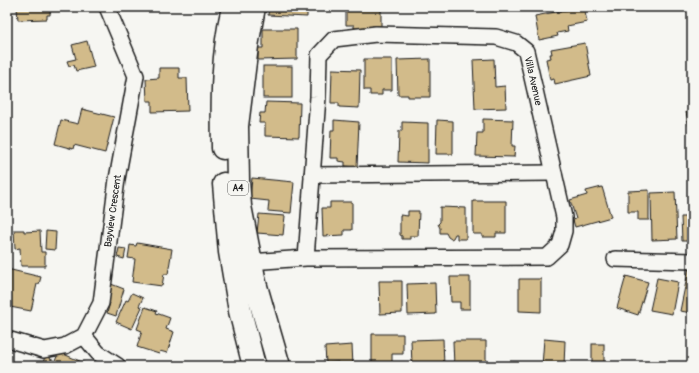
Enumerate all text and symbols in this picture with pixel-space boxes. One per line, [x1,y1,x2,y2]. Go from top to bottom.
street label: Villa Avenue [522,55,544,107]
street label: Bayview Crescent [102,173,124,248]
road number: A4 [228,181,248,195]

